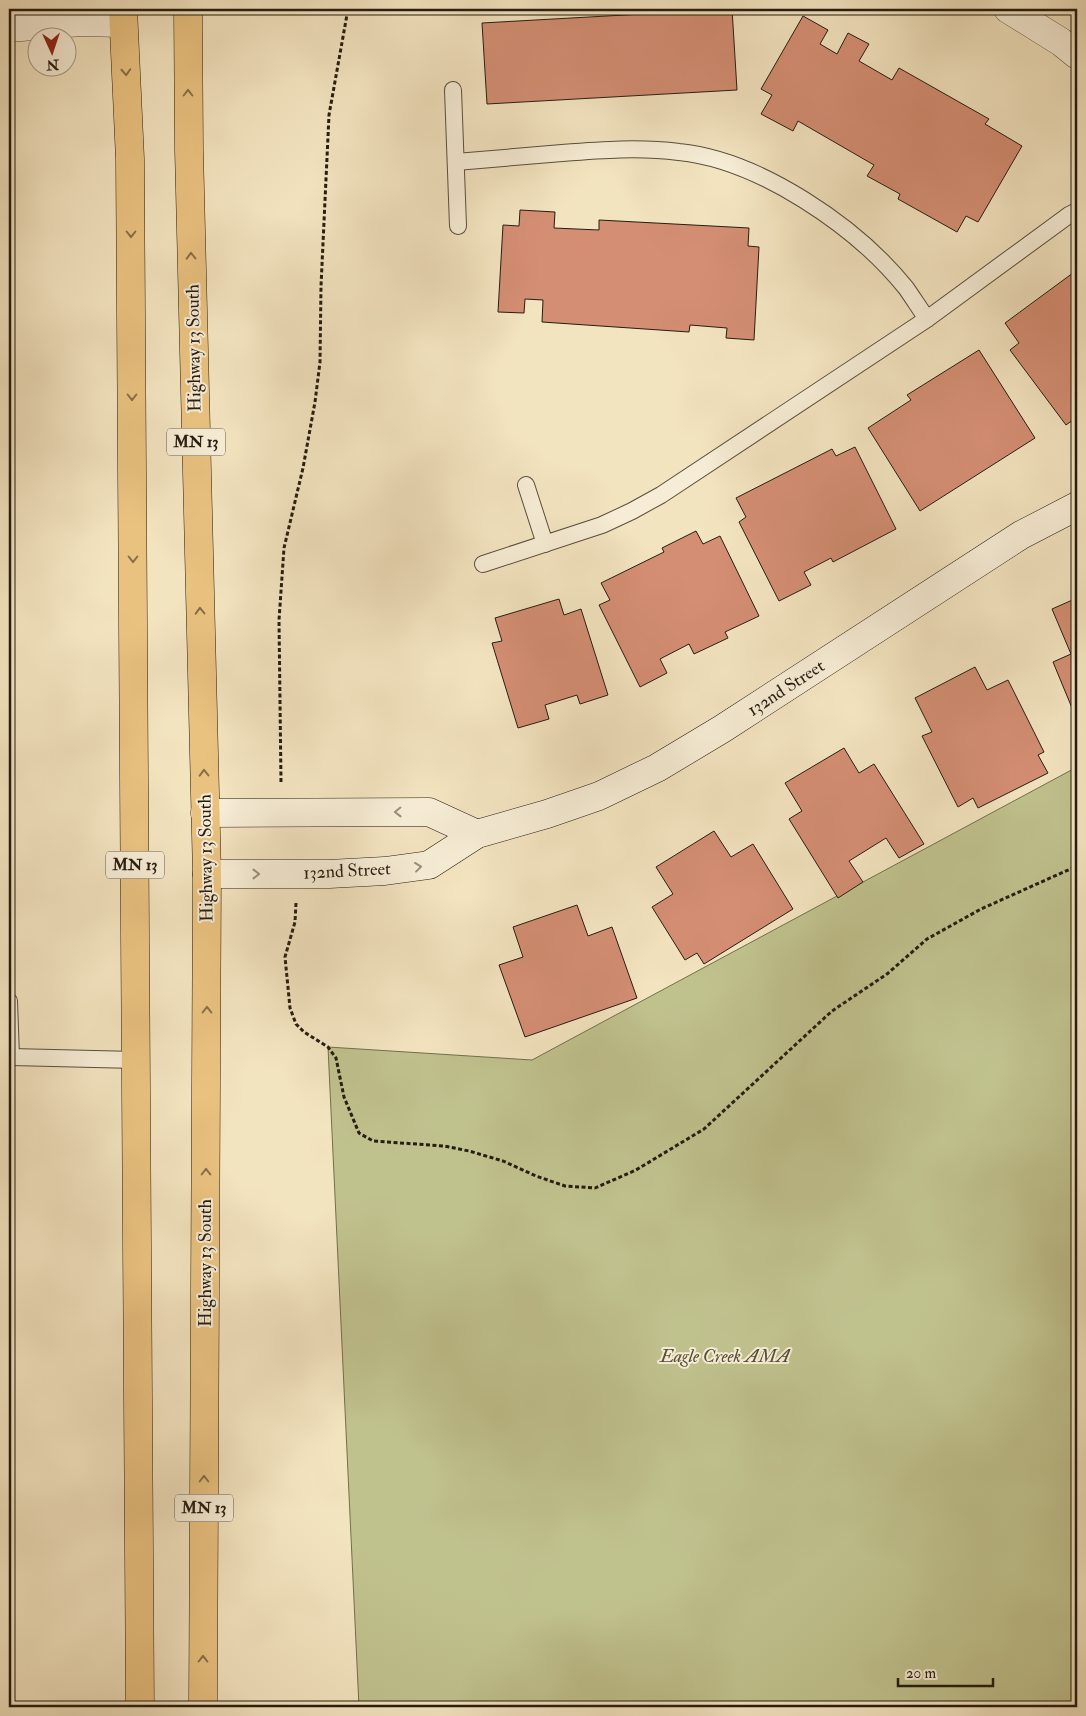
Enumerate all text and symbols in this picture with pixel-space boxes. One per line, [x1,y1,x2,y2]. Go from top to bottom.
north arrow [28,28,78,78]
text: N [45,56,60,73]
one-way arrow [120,68,131,76]
one-way arrow [183,89,193,96]
one-way arrow [126,231,136,239]
one-way arrow [186,251,196,259]
street label: Highway 13 South [181,283,207,412]
one-way arrow [127,394,137,401]
road number: MN 13 [167,428,225,456]
one-way arrow [128,556,138,564]
one-way arrow [195,606,206,614]
street label: 132nd Street [743,654,829,722]
one-way arrow [199,769,210,777]
street label: Highway 13 South [193,793,219,922]
one-way arrow [394,807,402,817]
road number: MN 13 [106,852,164,878]
street label: 132nd Street [303,857,392,885]
one-way arrow [414,862,422,872]
one-way arrow [252,869,260,879]
one-way arrow [201,1006,212,1014]
one-way arrow [201,1168,211,1176]
street label: Highway 13 South [194,1198,217,1327]
park label: Eagle Creek AMA [659,1345,791,1368]
one-way arrow [199,1474,209,1482]
road number: MN 13 [175,1495,233,1522]
one-way arrow [198,1654,208,1662]
scale bar [898,1656,994,1688]
text: 20 m [906,1664,936,1683]

